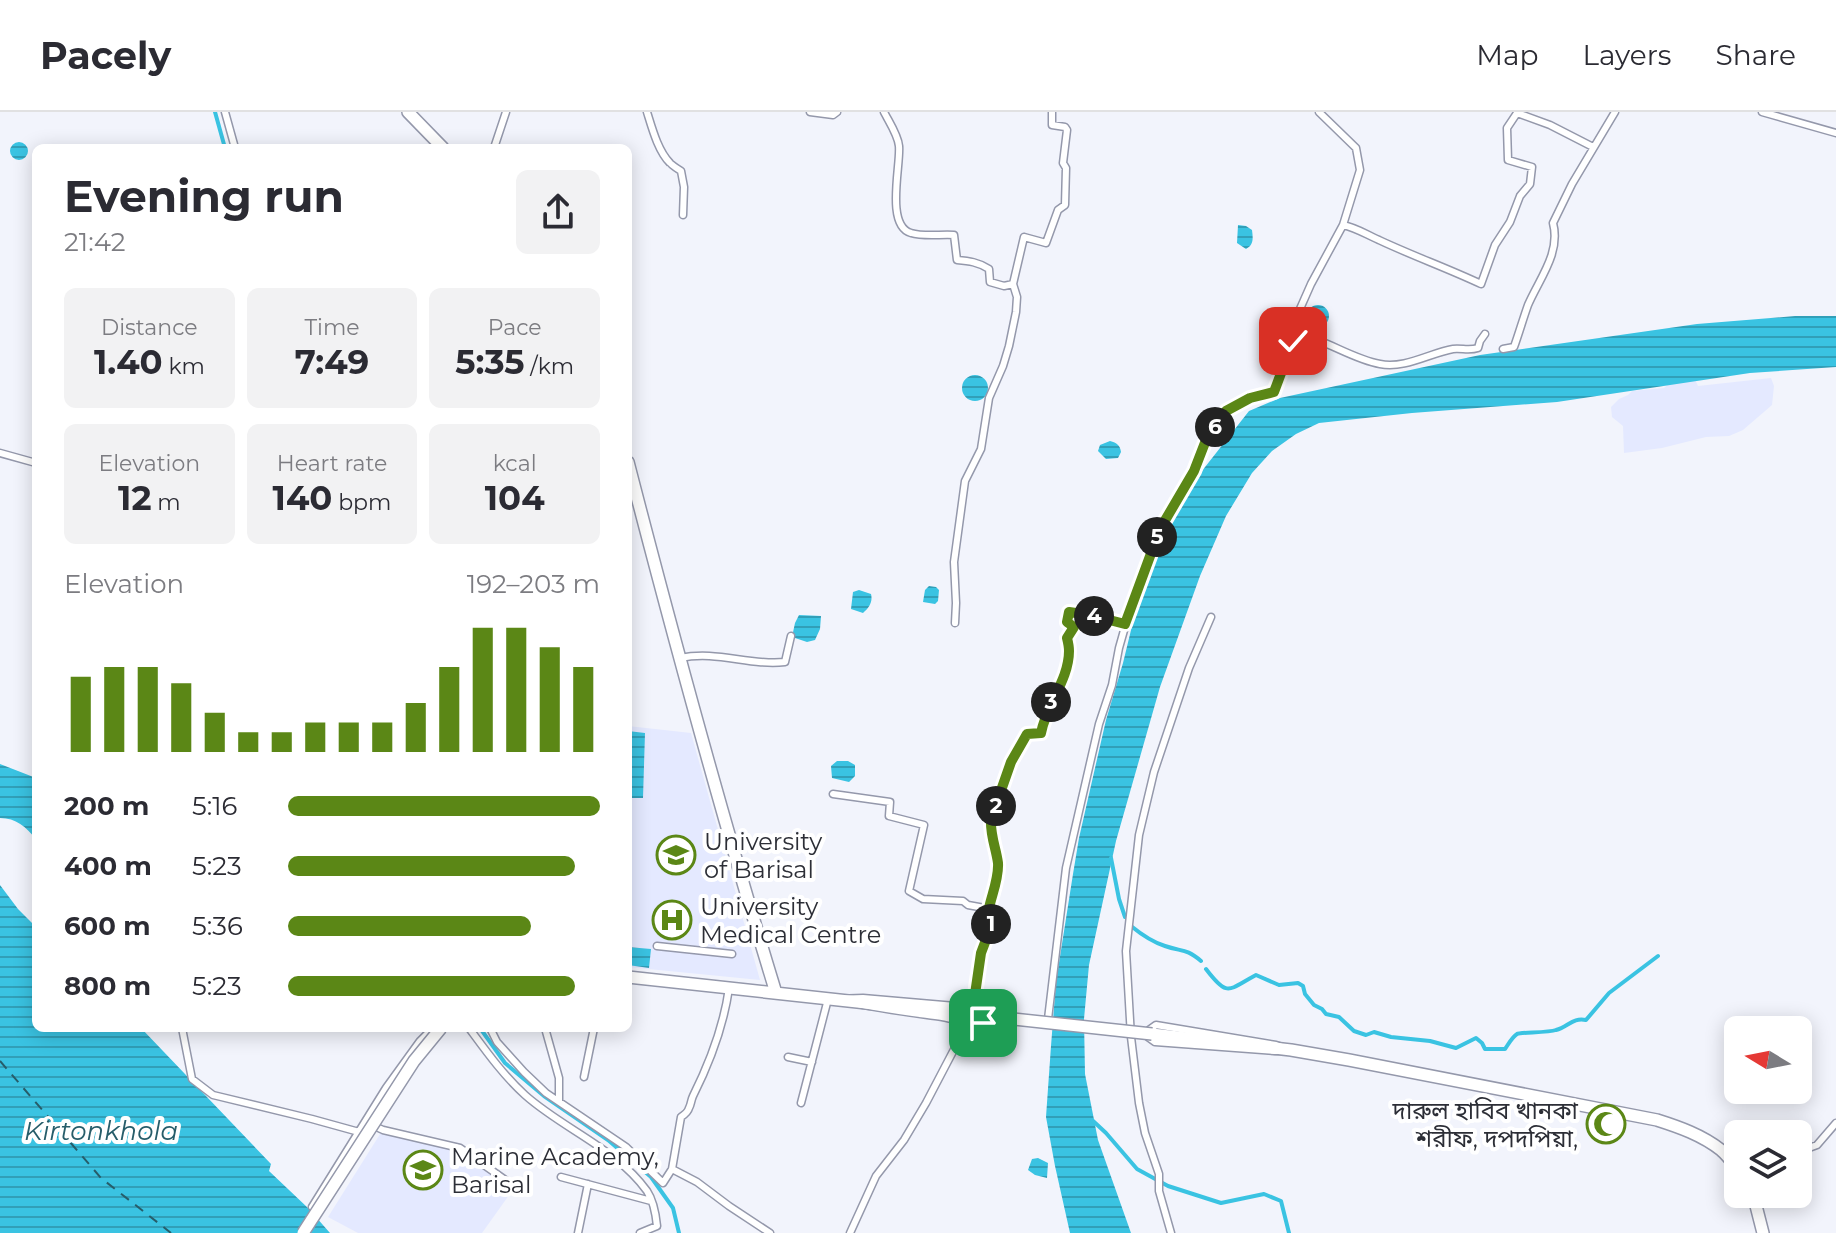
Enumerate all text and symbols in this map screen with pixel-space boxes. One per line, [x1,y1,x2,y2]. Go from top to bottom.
text: Pacely [40,32,171,79]
text: Map [1476,38,1539,72]
text: Layers [1583,38,1672,72]
text: Share [1716,38,1796,72]
text: Evening run [64,169,344,223]
button: share [516,170,600,254]
text: 21:42 [64,226,126,258]
pin [1259,307,1327,375]
text: Distance [101,314,198,341]
text: Time [304,314,360,341]
text: Pace [488,314,542,341]
icon: check [1271,319,1315,363]
text: 1.40 [94,341,163,383]
text: 7:49 [295,341,369,383]
text: 5:35 [455,341,524,383]
text: km [163,353,205,380]
text: /km [524,353,574,380]
pin: 6 [1195,407,1235,447]
text: 6 [1208,413,1222,440]
text: Elevation [98,450,200,477]
text: Heart rate [277,450,387,477]
text: kcal [493,450,537,477]
text: 12 [118,477,151,519]
text: 140 [273,477,332,519]
text: 104 [485,477,545,519]
text: m [151,489,181,516]
text: bpm [332,489,391,516]
pin: 5 [1137,517,1177,557]
text: 5 [1150,523,1164,550]
text: Elevation [64,568,184,600]
text: 192–203 m [467,568,600,600]
pin: 4 [1074,596,1114,636]
text: 4 [1086,602,1102,629]
pin: 3 [1031,682,1071,722]
text: 3 [1044,688,1058,715]
pin: 2 [976,786,1016,826]
text: 200 m [64,790,149,822]
text: 5:16 [192,790,237,822]
text: 2 [990,792,1002,819]
place label: University of Barisal [704,827,822,884]
school or university icon: University of Barisal [655,834,697,876]
text: 400 m [64,850,152,882]
text: 5:23 [192,850,242,882]
place label: University Medical Centre [700,892,881,949]
hospital icon: University Medical Centre [651,899,693,941]
pin: 1 [971,904,1011,944]
text: 600 m [64,910,151,942]
text: 5:36 [192,910,243,942]
text: 1 [987,910,995,937]
text: 800 m [64,970,151,1002]
text: 5:23 [192,970,242,1002]
pin [949,989,1017,1057]
icon: arrive [961,1001,1005,1045]
north arrow [1724,1016,1812,1104]
map controls [1724,1016,1812,1208]
place label: দারুল হাবিব খানকা শরীফ, দপদপিয়া, [1392,1096,1579,1153]
mosque icon: দারুল হাবিব খানকা শরীফ, দপদপিয়া, [1585,1103,1627,1145]
water label: Kirtonkhola [24,1115,178,1147]
button: layers [1724,1120,1812,1208]
place label: Marine Academy, Barisal [451,1142,659,1199]
school or university icon: Marine Academy, Barisal [402,1149,444,1191]

